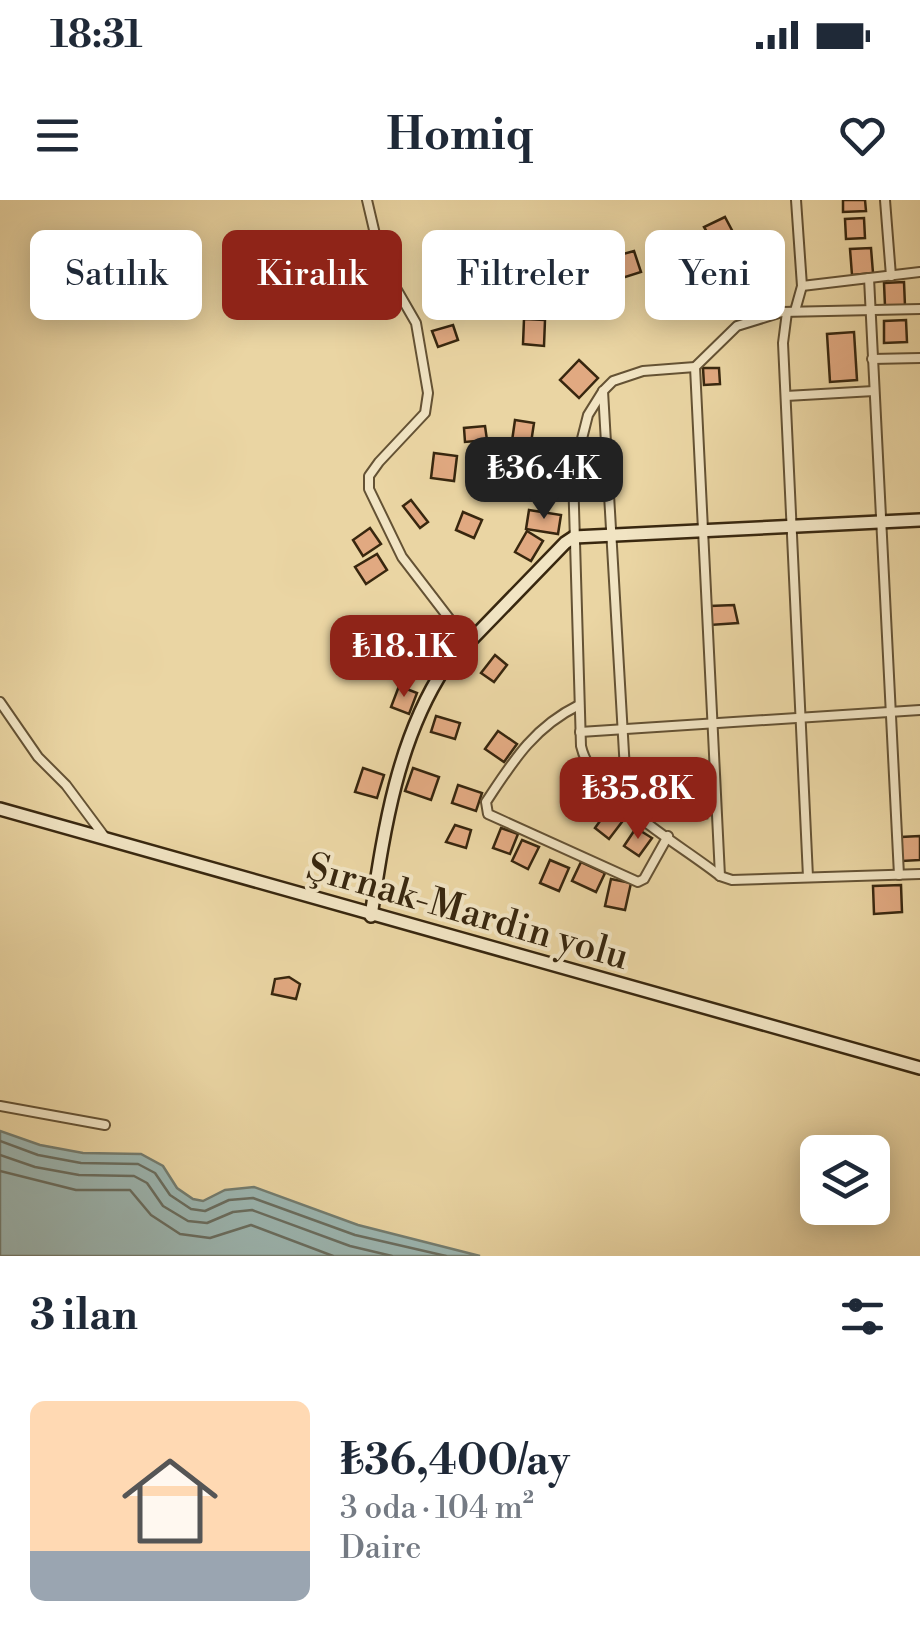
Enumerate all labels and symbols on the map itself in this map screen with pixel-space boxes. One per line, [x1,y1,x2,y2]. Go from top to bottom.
pin: ₺36.4K [463,437,625,522]
pin: ₺18.1K [323,615,485,700]
pin: ₺35.8K [557,757,719,842]
street label: Şırnak-Mardin yolu [301,844,634,981]

